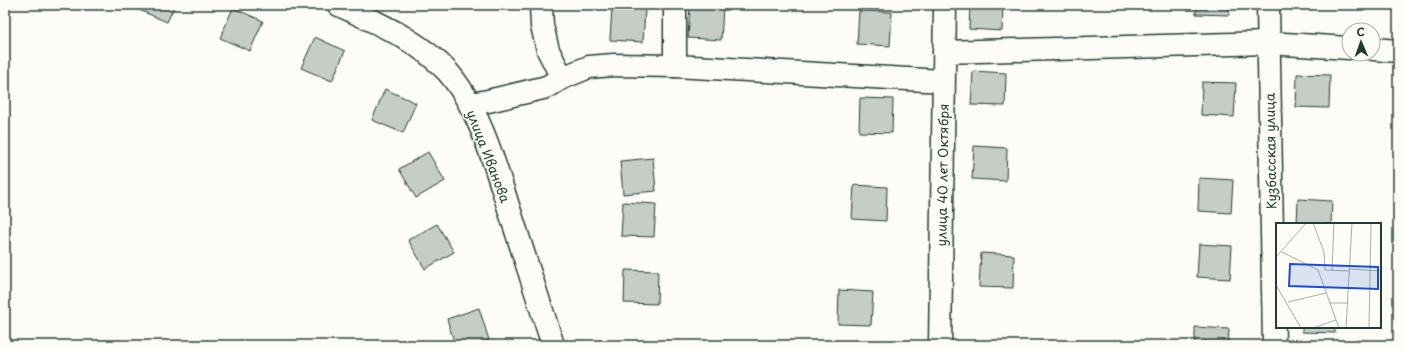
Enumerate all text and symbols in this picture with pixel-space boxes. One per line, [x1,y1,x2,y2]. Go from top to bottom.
north arrow [1341,22,1381,62]
text: С [1356,23,1365,40]
street label: Кузбасская улица [1259,92,1281,209]
street label: улица 40 лет Октября [931,104,953,246]
street label: улица Иванова [463,107,516,206]
inset map [1276,223,1381,328]

